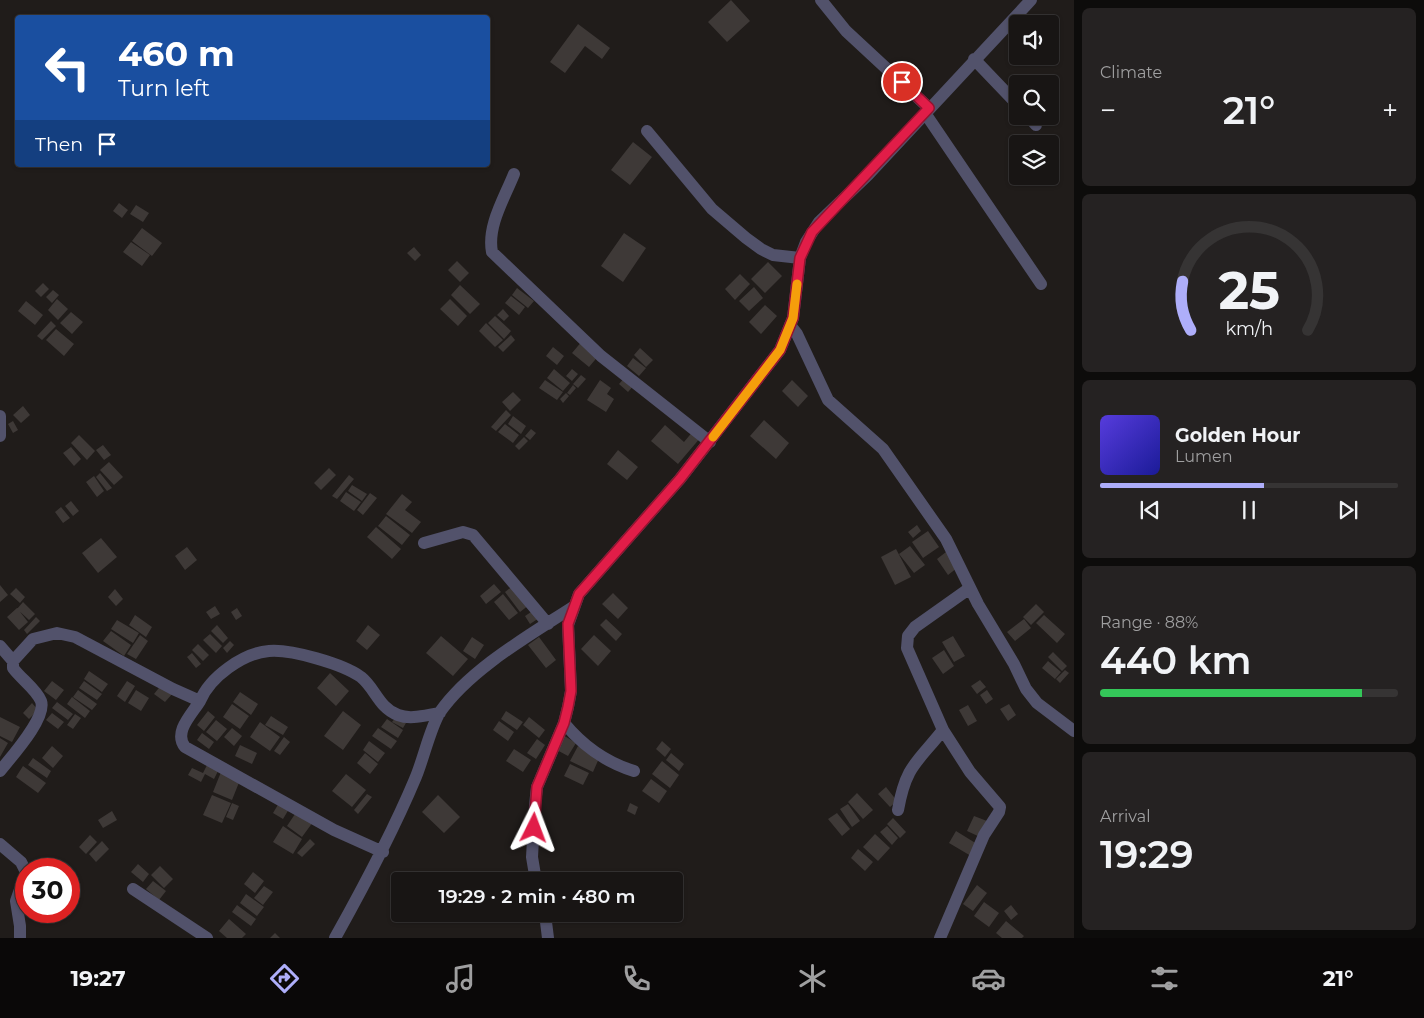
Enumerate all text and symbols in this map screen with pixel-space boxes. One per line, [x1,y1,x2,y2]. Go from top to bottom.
map controls [1009,15,1059,185]
button: sound [1009,15,1059,65]
text: 460 m [118,32,235,75]
icon: left [35,35,100,100]
pin [881,61,923,103]
text: Climate [1100,63,1162,82]
icon: arrive [888,68,916,96]
text: Turn left [118,75,210,102]
button: search [1009,75,1059,125]
text: 21° [1223,87,1275,134]
text: − [1100,93,1116,127]
text: + [1382,93,1398,127]
icon: arrive [93,130,121,158]
text: Then [35,133,83,156]
button: layers [1009,135,1059,185]
text: 25 [1218,259,1280,322]
text: km/h [1225,318,1273,339]
text: Golden Hour [1175,424,1301,447]
text: Lumen [1175,447,1233,466]
icon: previous [1136,496,1164,524]
icon: pause [1235,496,1263,524]
icon: next [1334,496,1362,524]
text: Range · 88% [1100,613,1198,632]
text: 440 km [1100,637,1252,684]
position arrow [507,801,559,853]
text: Arrival [1100,807,1150,826]
text: 19:29 [1100,831,1194,878]
speed limit sign: 30 [15,858,80,923]
text: 19:29 · 2 min · 480 m [439,885,635,908]
icon: directions [267,961,302,996]
icon: music [443,961,478,996]
icon: phone [619,961,654,996]
icon: climate [795,961,830,996]
icon: car [971,961,1006,996]
icon: filters [1147,961,1182,996]
text: 19:27 [71,965,126,992]
text: 21° [1323,965,1353,992]

